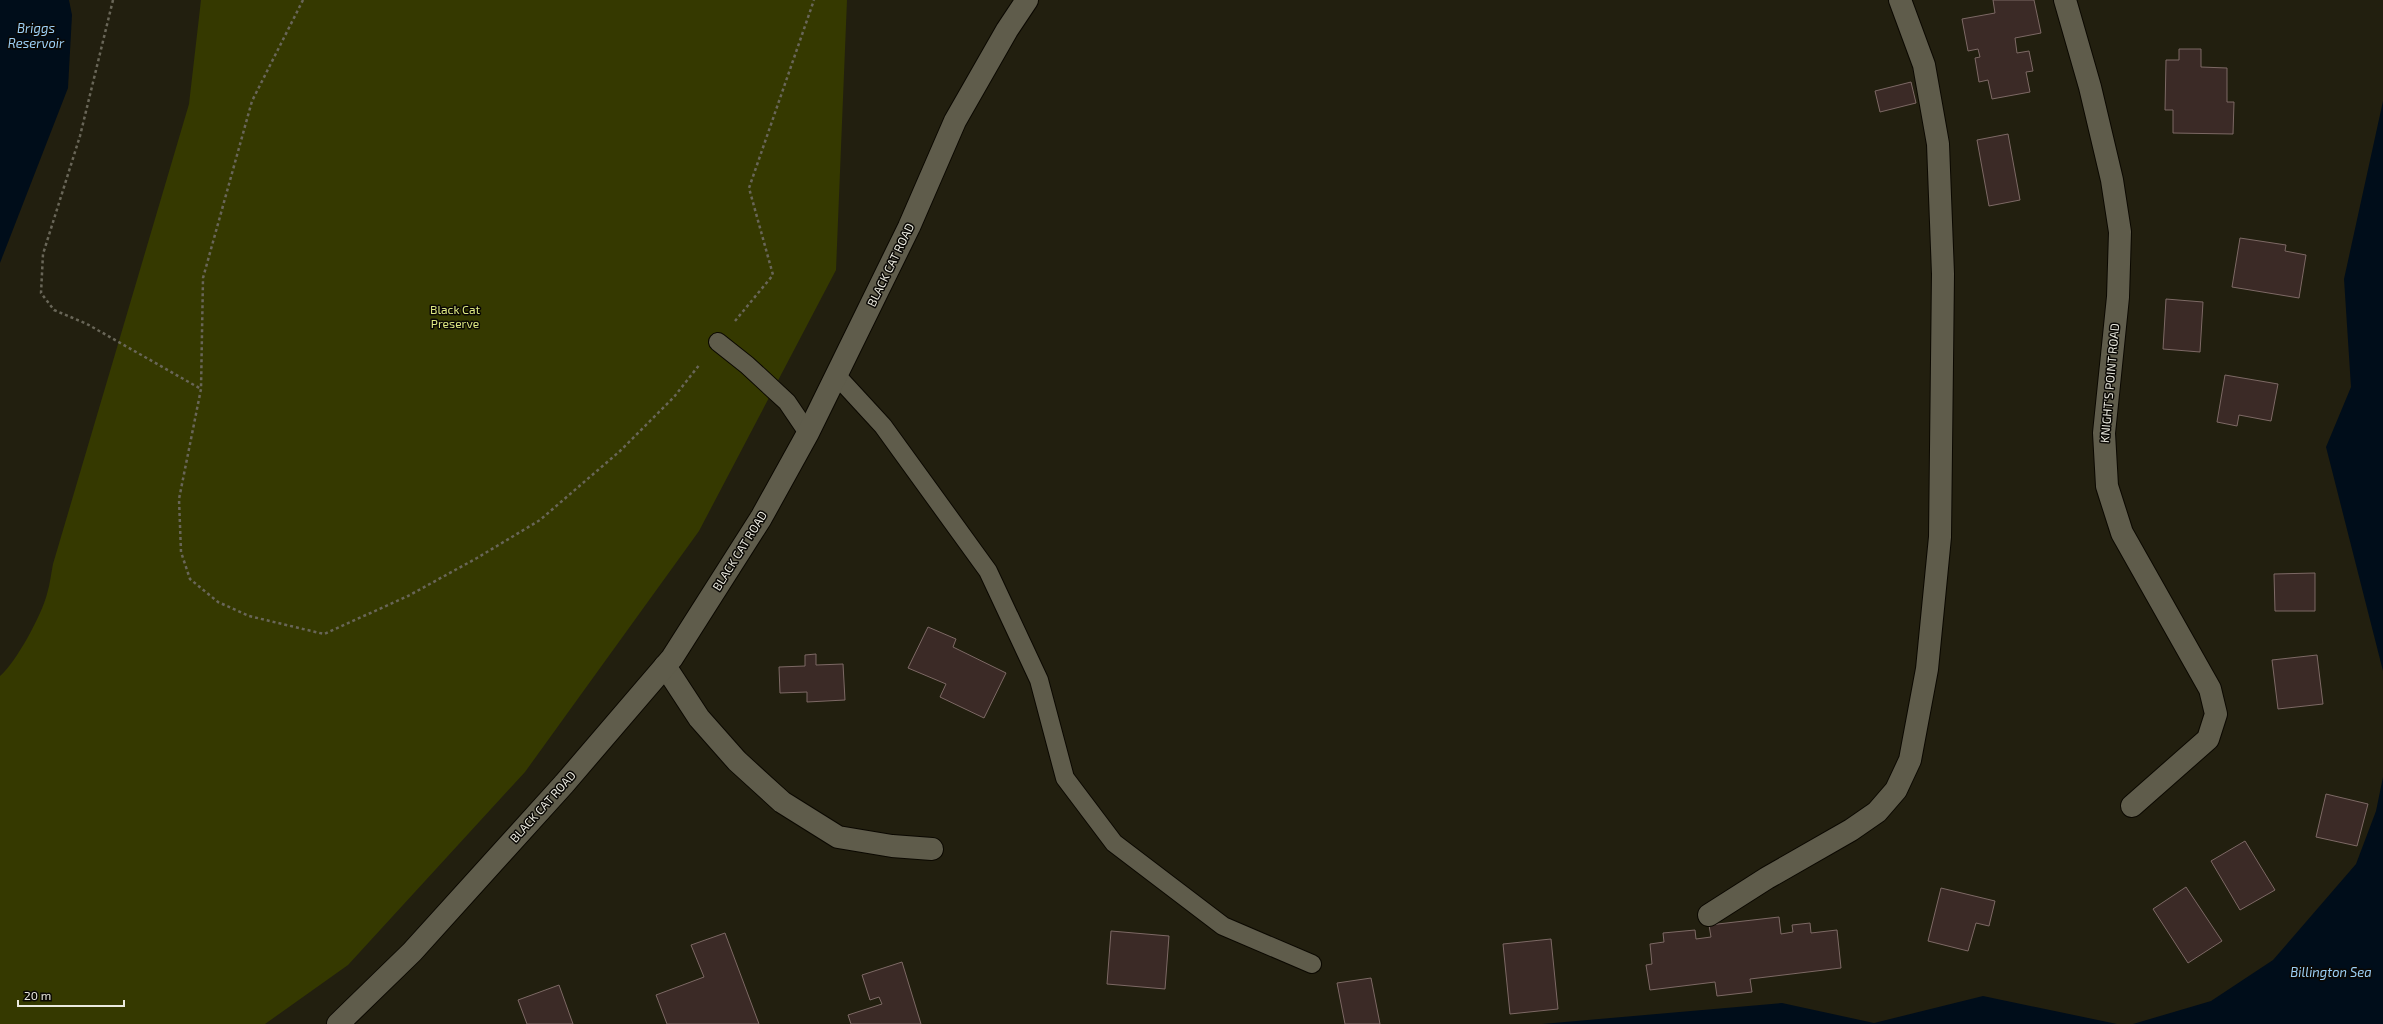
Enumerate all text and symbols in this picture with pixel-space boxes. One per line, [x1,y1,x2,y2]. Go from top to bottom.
water label: Briggs Reservoir [8,20,65,51]
street label: BLACK CAT ROAD [864,220,916,309]
park label: Black Cat Preserve [430,302,480,330]
street label: KNIGHT'S POINT ROAD [2097,322,2121,443]
street label: BLACK CAT ROAD [709,508,769,593]
street label: BLACK CAT ROAD [507,768,578,845]
water label: Billington Sea [2290,964,2372,980]
scale bar [18,982,124,1008]
text: 20 m [24,988,51,1002]

